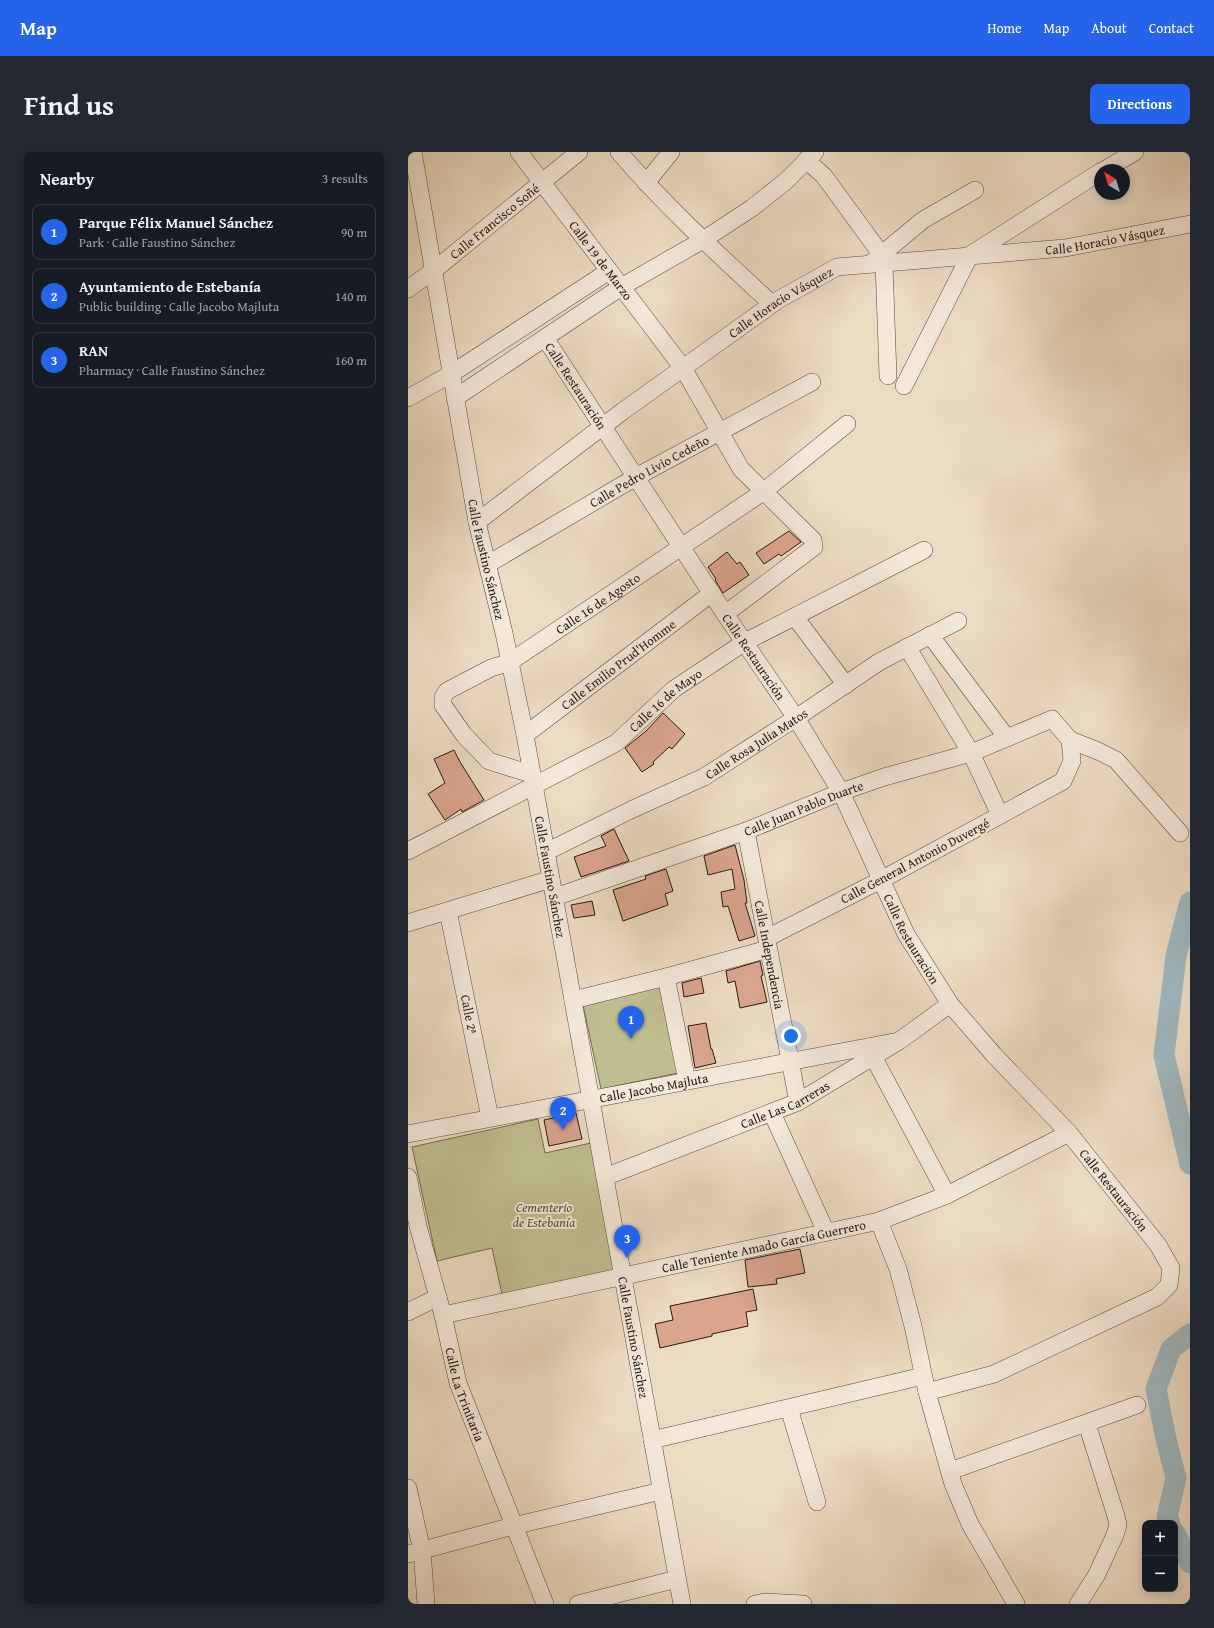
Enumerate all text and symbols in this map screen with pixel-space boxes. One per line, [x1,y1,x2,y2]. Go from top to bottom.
text: Map [20,14,57,42]
text: Home [987,18,1022,38]
text: Map [1044,18,1069,38]
text: About [1091,18,1127,38]
text: Contact [1149,18,1194,38]
text: Find us [24,84,114,125]
button: Directions [1090,84,1190,124]
north arrow [1094,164,1130,200]
text: Nearby [40,166,94,191]
text: 3 results [322,169,368,188]
street label: Calle Francisco Soñé [445,179,543,263]
text: Parque Félix Manuel Sánchez [79,212,273,233]
street label: Calle 19 de Marzo [565,217,638,304]
street label: Calle Horacio Vásquez [1045,220,1166,259]
text: 1 [51,223,57,242]
text: 90 m [341,223,367,242]
text: Park · Calle Faustino Sánchez [79,233,235,252]
street label: Calle Horacio Vásquez [724,262,836,342]
text: Ayuntamiento de Estebanía [79,276,261,297]
text: 2 [51,287,57,306]
text: 140 m [335,287,367,306]
text: Public building · Calle Jacobo Majluta [79,297,279,316]
street label: Calle Restauración [541,338,612,434]
text: RAN [79,340,108,361]
text: 3 [51,351,57,370]
text: 160 m [335,351,367,370]
text: Pharmacy · Calle Faustino Sánchez [79,361,265,380]
street label: Calle Pedro Livio Cedeño [586,430,712,512]
street label: Calle Faustino Sánchez [464,498,510,622]
street label: Calle 16 de Agosto [552,568,644,638]
street label: Calle Restauración [718,610,791,704]
street label: Calle Emilio Prud'Homme [557,614,680,714]
street label: Calle 16 de Mayo [624,663,706,736]
street label: Calle Rosa Julia Matos [701,703,811,783]
street label: Calle Juan Pablo Duarte [741,776,866,840]
street label: Calle Faustino Sánchez [530,814,571,940]
street label: Calle General Antonio Duvergé [837,814,993,908]
street label: Calle Restauración [879,890,945,988]
street label: Calle Independencia [750,899,790,1012]
street label: Calle 2ª [456,993,482,1036]
pin: 1 [618,1006,644,1039]
your location [781,1026,801,1046]
street label: Calle Jacobo Majluta [598,1068,710,1107]
street label: Calle Las Carreras [737,1076,833,1133]
pin: 2 [550,1097,576,1130]
street label: Calle Restauración [1075,1144,1153,1236]
park label: Cementerio de Estebanía [513,1198,575,1232]
street label: Calle Teniente Amado García Guerrero [660,1215,868,1277]
pin: 3 [614,1225,640,1258]
street label: Calle Faustino Sánchez [614,1275,654,1400]
street label: Calle La Trinitaria [441,1346,490,1445]
map controls [1142,1520,1178,1592]
button: + [1142,1520,1178,1556]
button: − [1142,1556,1178,1592]

